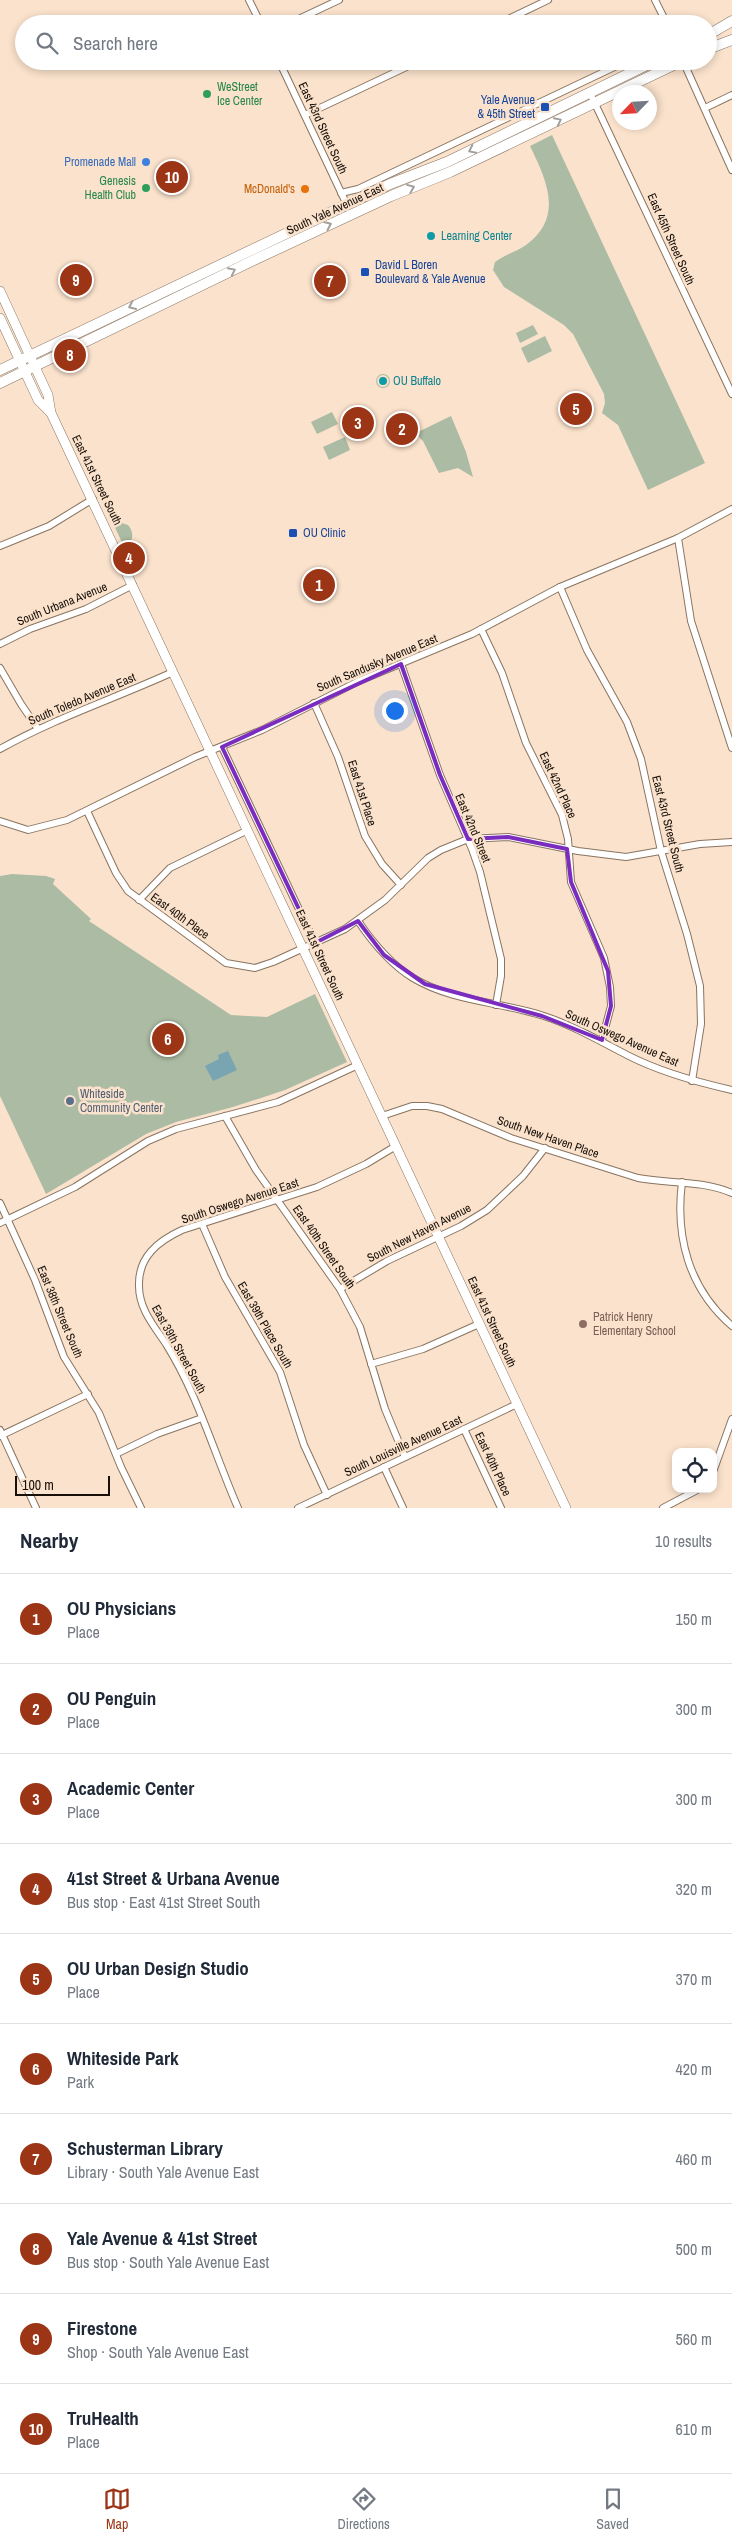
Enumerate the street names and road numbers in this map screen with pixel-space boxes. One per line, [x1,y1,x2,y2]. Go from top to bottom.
street label: East 43rd Street South [295,79,351,177]
street label: South Yale Avenue East [284,179,386,238]
street label: East 45th Street South [644,191,698,287]
street label: East 41st Street South [68,432,126,528]
street label: South Urbana Avenue [14,579,110,629]
street label: South Sandusky Avenue East [314,630,440,696]
street label: South Toledo Avenue East [26,669,138,729]
street label: East 42nd Place [536,749,580,821]
street label: East 41st Place [344,758,380,828]
street label: East 43rd Street South [648,774,688,874]
street label: East 42nd Street [451,791,495,865]
street label: East 40th Place [147,889,213,943]
street label: East 41st Street South [292,907,348,1003]
street label: South Oswego Avenue East [563,1006,681,1070]
street label: South New Haven Place [495,1112,601,1162]
street label: South Oswego Avenue East [179,1174,301,1228]
street label: South New Haven Avenue [364,1200,474,1266]
street label: East 40th Street South [289,1202,359,1292]
street label: East 38th Street South [33,1263,87,1361]
street label: East 41st Street South [464,1274,520,1370]
street label: East 39th Place South [234,1279,296,1371]
street label: East 39th Street South [148,1302,210,1396]
street label: South Louisville Avenue East [342,1412,465,1480]
street label: East 40th Place [471,1429,515,1499]

